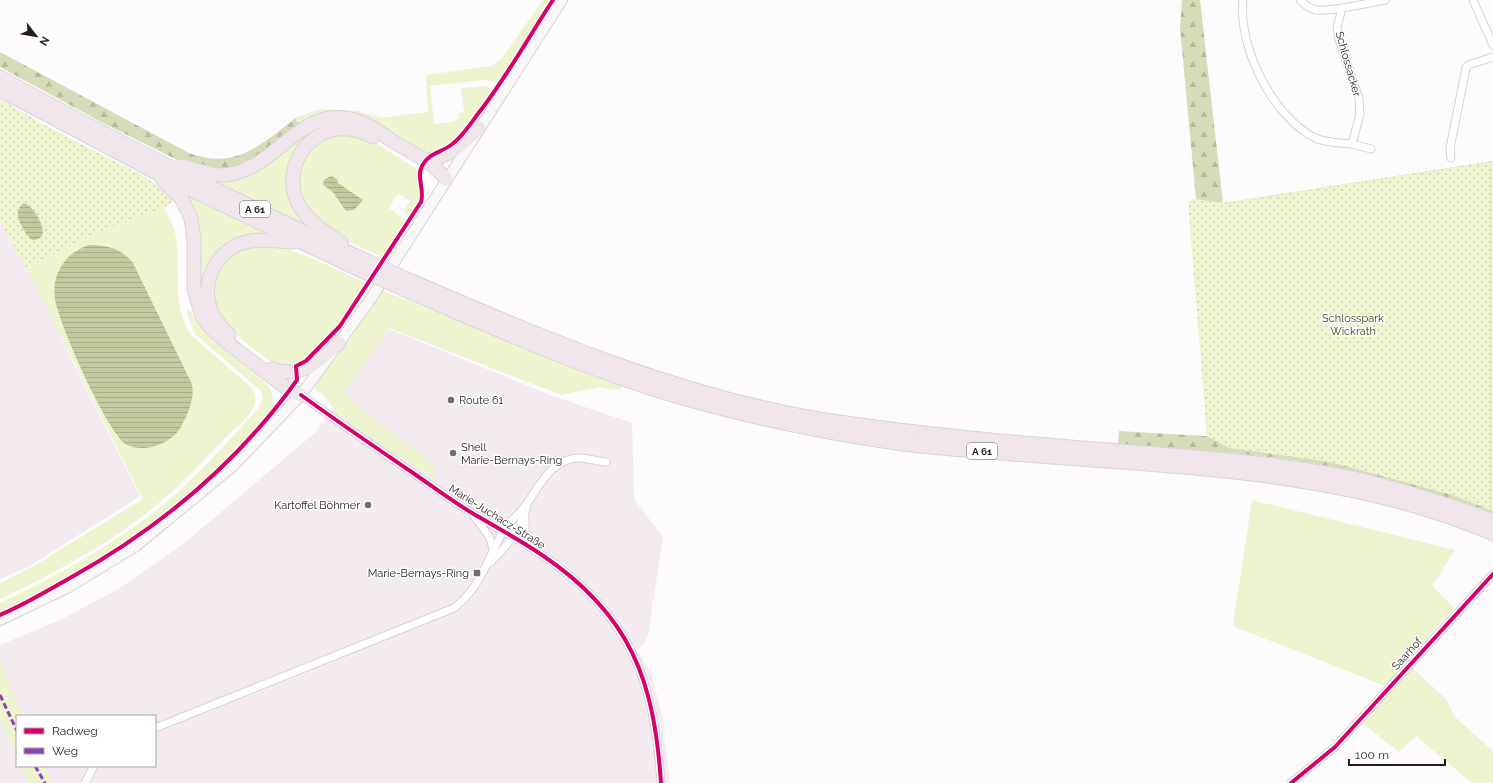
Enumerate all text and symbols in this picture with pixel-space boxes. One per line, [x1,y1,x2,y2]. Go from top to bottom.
north arrow [16,16,56,56]
street label: Schlossacker [1332,30,1364,98]
text: N [36,34,52,48]
road number: A 61 [240,201,270,217]
park label: Schlosspark Wickrath [1322,312,1384,338]
place label: Route 61 [459,394,504,407]
marker: Route 61 [446,395,456,405]
place label: Shell Marie-Bernays-Ring [461,441,562,467]
road number: A 61 [967,443,997,459]
marker: Shell Marie-Bernays-Ring [448,448,458,458]
street label: Marie-Juchacz-Straße [446,482,548,552]
place label: Kartoffel Böhmer [274,499,360,512]
marker: Kartoffel Böhmer [363,500,373,510]
place label: Marie-Bernays-Ring [368,567,469,580]
marker: Marie-Bernays-Ring [472,568,482,578]
street label: Saarhof [1389,635,1425,673]
legend [16,715,156,767]
text: Radweg [52,724,98,738]
scale bar [1349,741,1445,767]
text: Weg [52,744,78,758]
text: 100 m [1355,748,1389,762]

